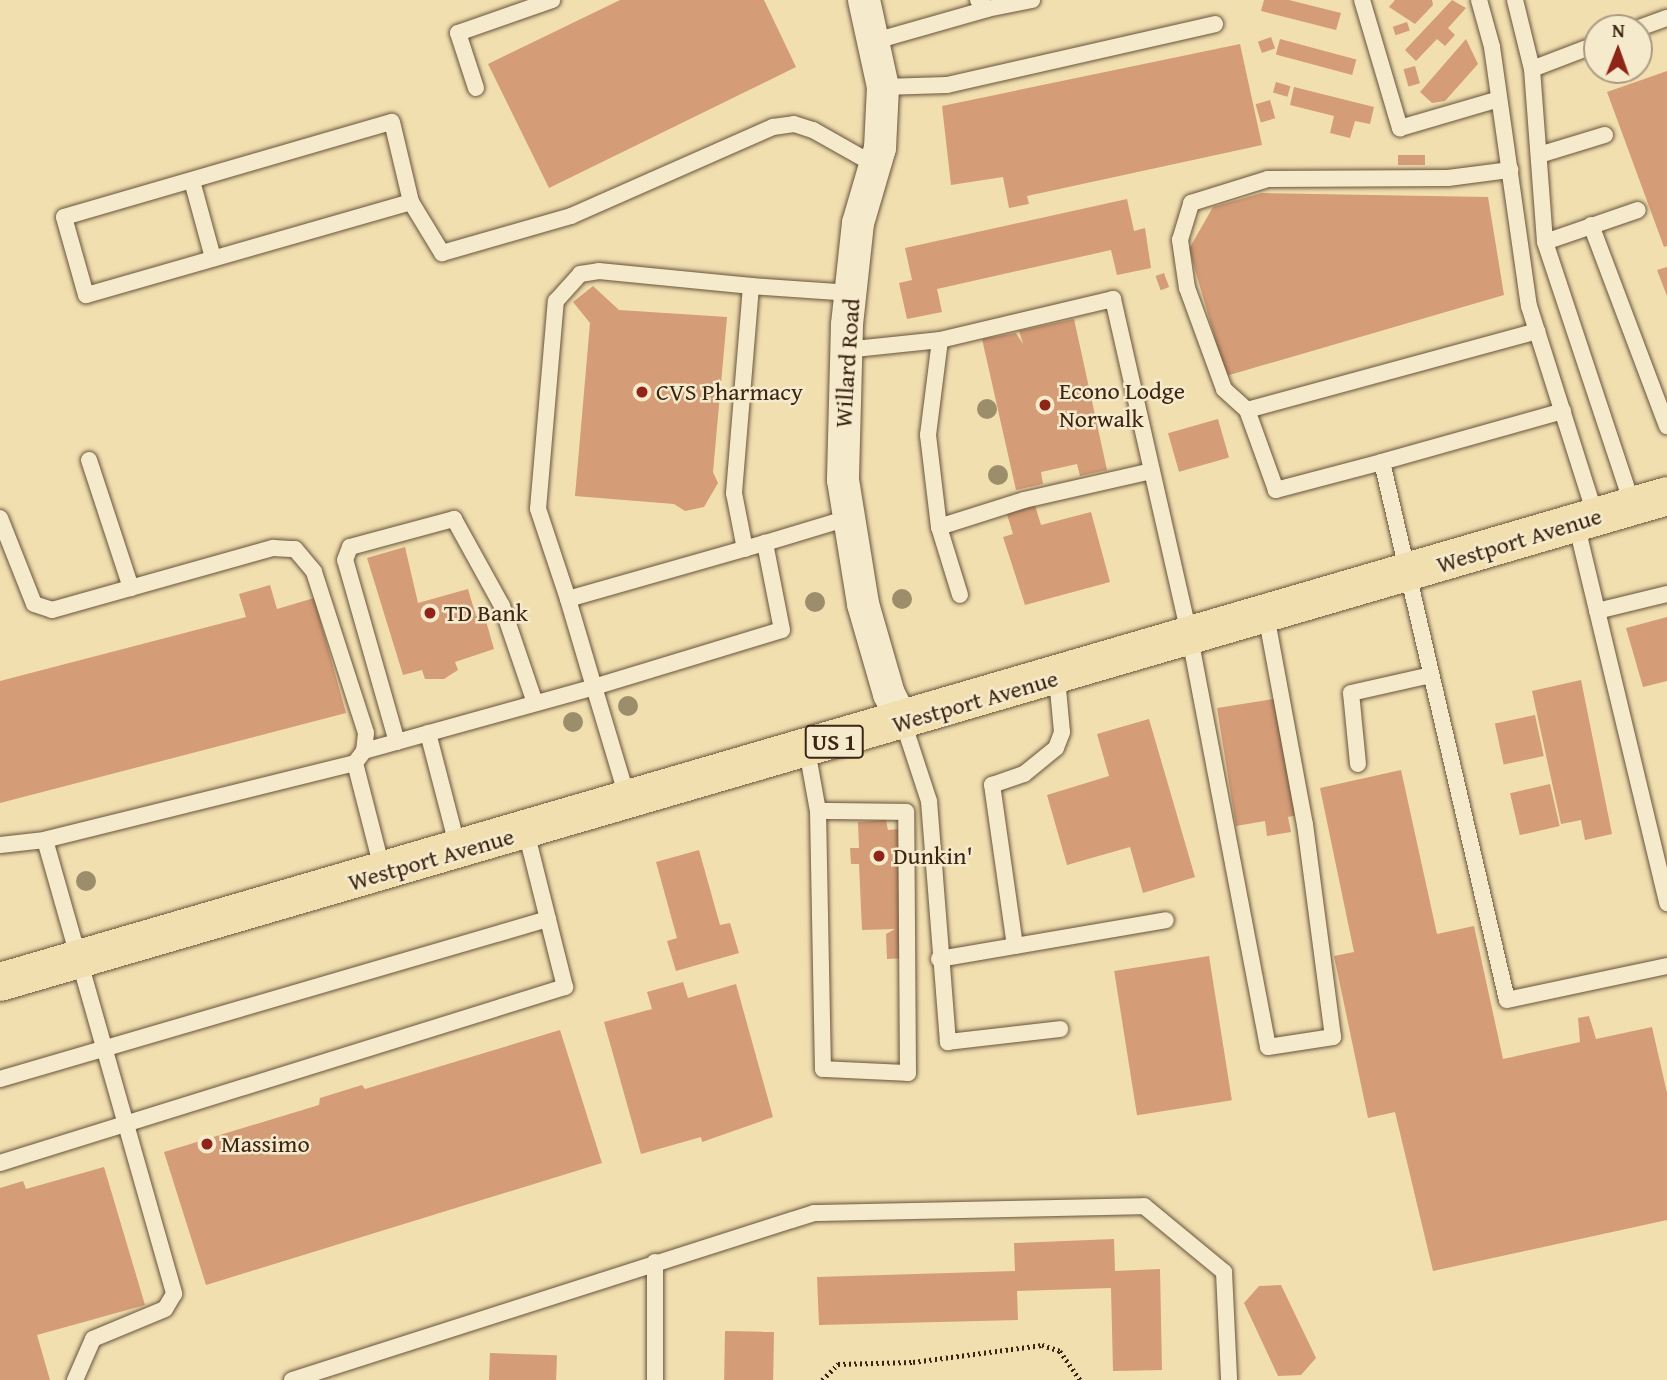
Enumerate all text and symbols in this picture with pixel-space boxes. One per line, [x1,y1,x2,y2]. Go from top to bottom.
north arrow [1583,14,1653,84]
text: N [1612,16,1625,44]
street label: Willard Road [828,297,866,429]
place label: Econo Lodge Norwalk [1059,377,1185,433]
place label: CVS Pharmacy [656,378,803,406]
marker: CVS Pharmacy [634,384,650,400]
marker: Econo Lodge Norwalk [1037,397,1053,413]
street label: Westport Avenue [1433,501,1605,579]
place label: TD Bank [444,599,528,627]
marker: TD Bank [422,605,438,621]
street label: Westport Avenue [889,664,1061,738]
road number: US 1 [804,722,864,762]
street label: Westport Avenue [345,822,517,896]
place label: Dunkin' [893,842,973,870]
marker: Dunkin' [871,848,887,864]
place label: Massimo [221,1130,310,1158]
marker: Massimo [199,1136,215,1152]

